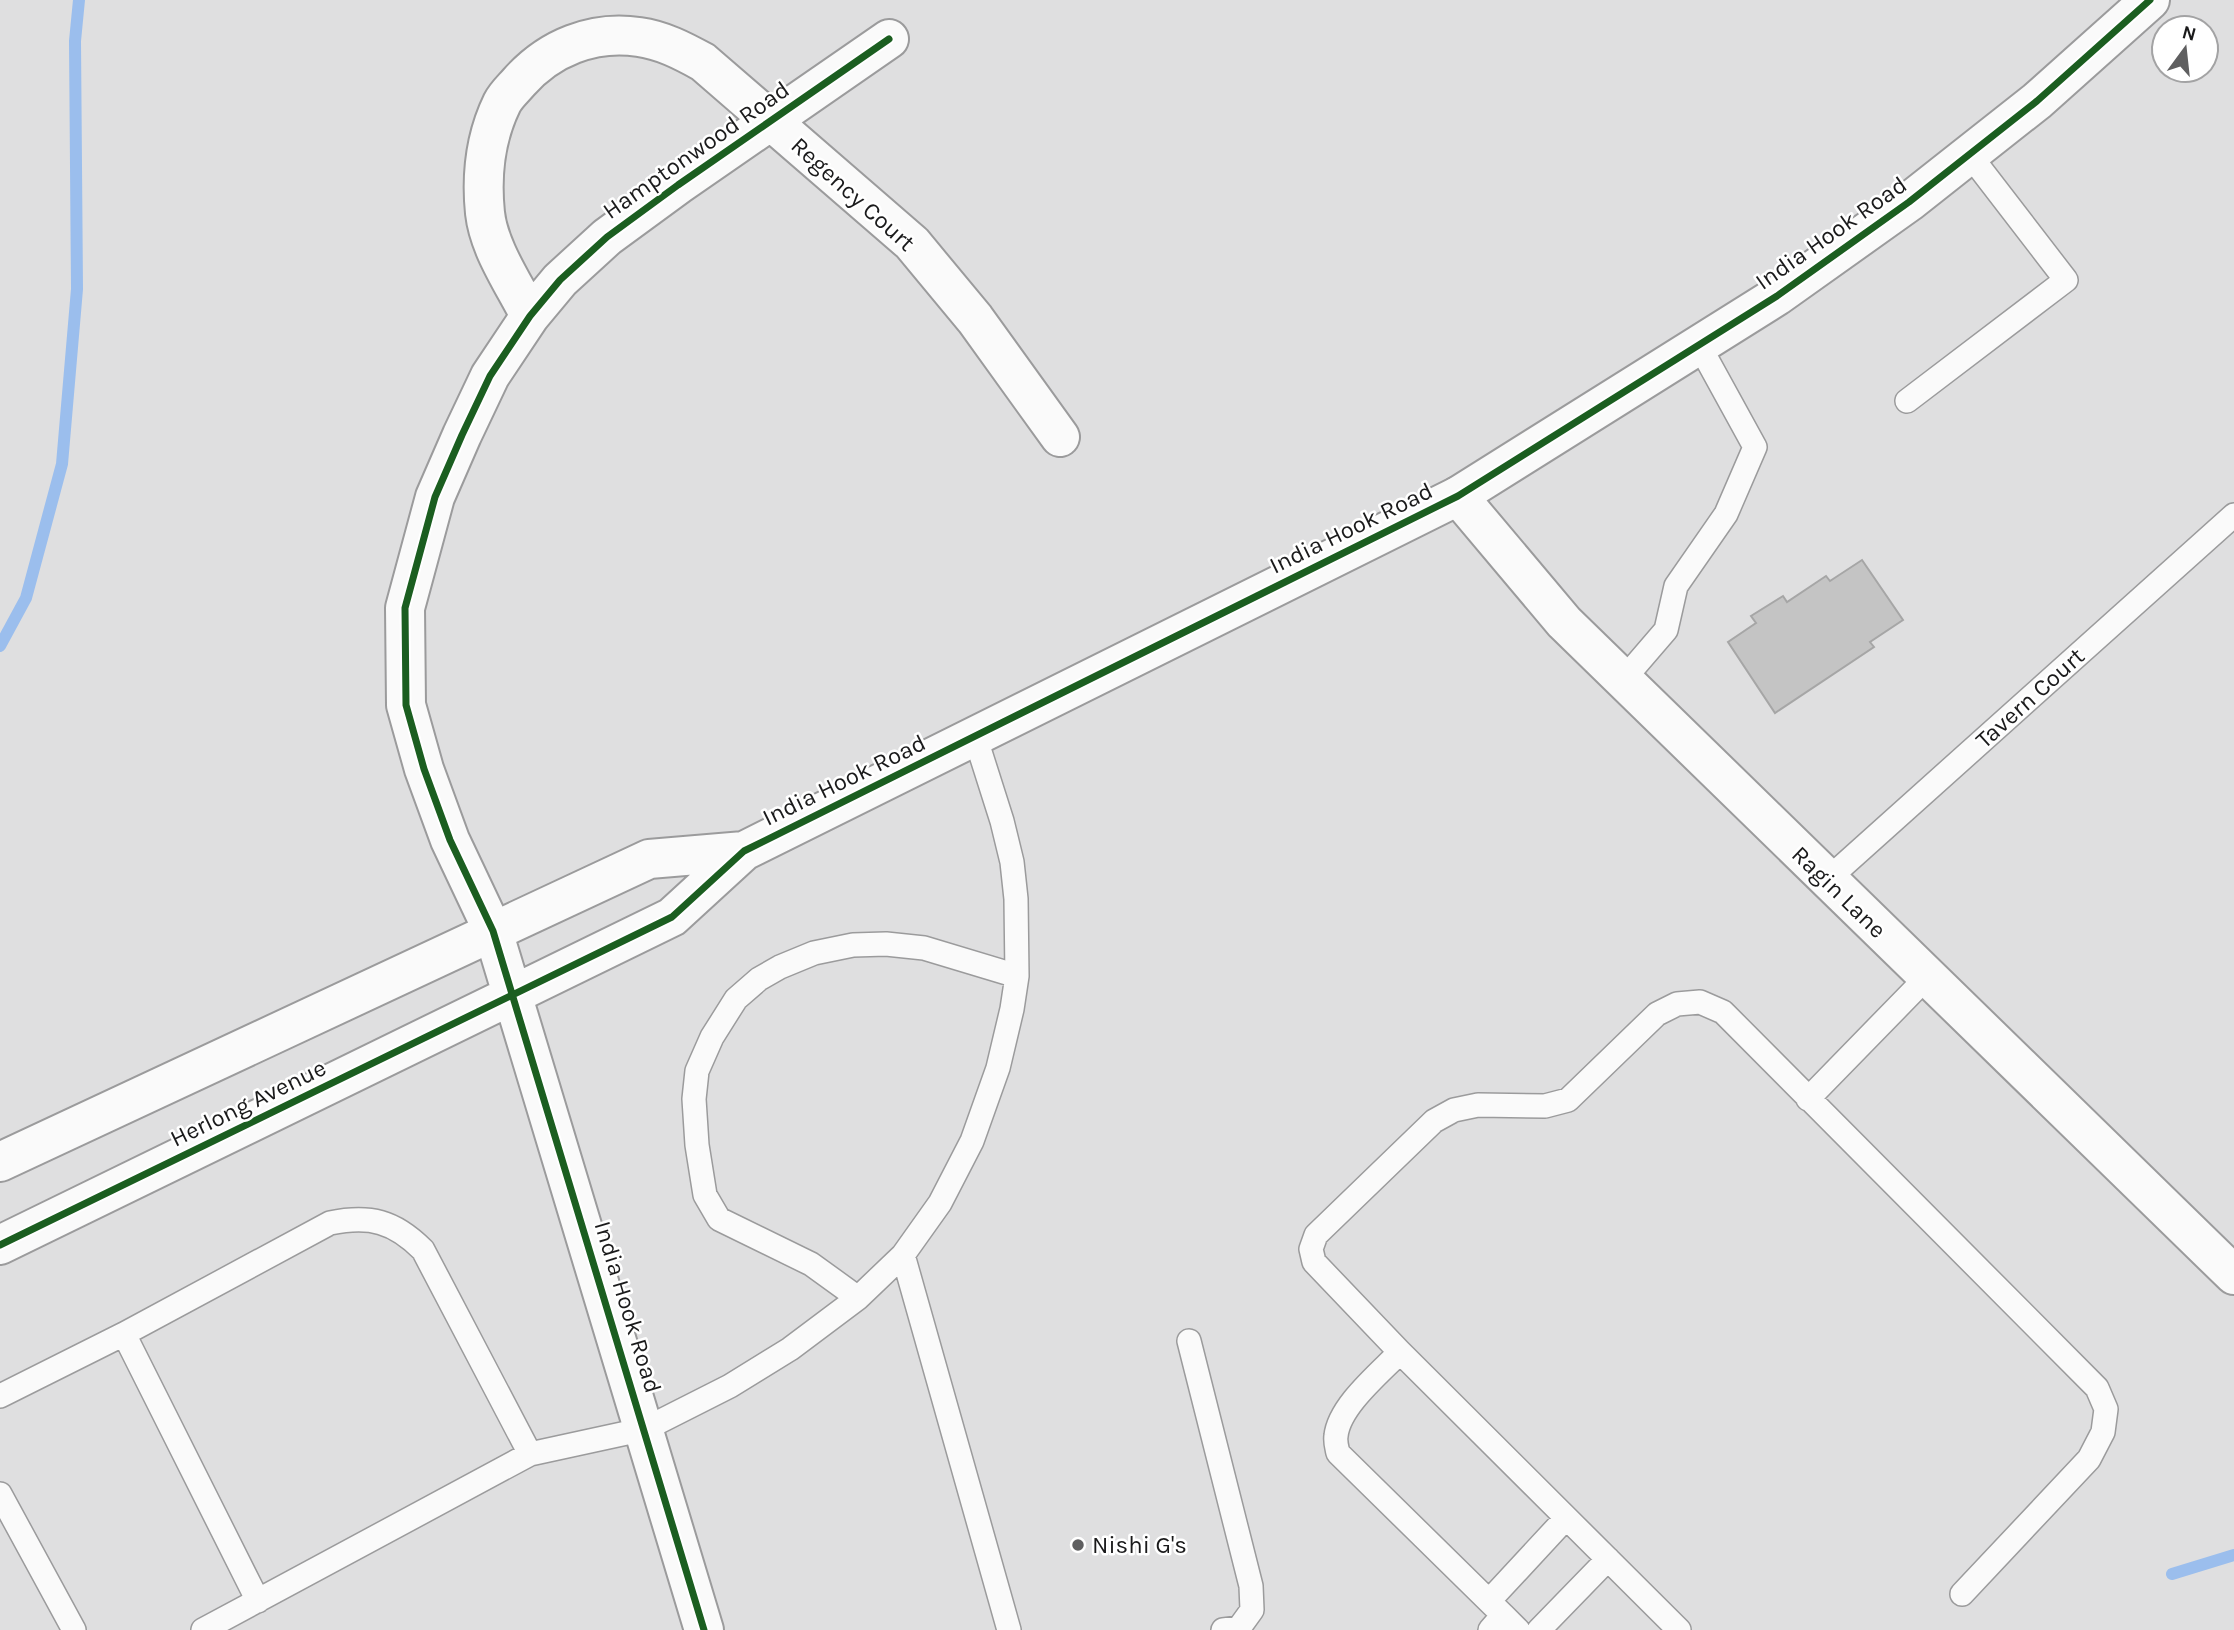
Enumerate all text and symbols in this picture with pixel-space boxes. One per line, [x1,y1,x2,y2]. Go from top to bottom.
north arrow [2150,14,2220,84]
text: N [2180,21,2199,46]
street label: Hamptonwood Road [597,75,795,225]
street label: Regency Court [785,131,921,257]
street label: India Hook Road [1750,170,1912,296]
street label: India Hook Road [1265,476,1437,580]
street label: Tavern Court [1970,642,2090,754]
street label: India Hook Road [758,728,930,832]
street label: Ragin Lane [1786,840,1892,944]
street label: Herlong Avenue [166,1053,330,1153]
street label: India Hook Road [589,1218,667,1396]
place label: Nishi G's [1092,1531,1187,1559]
marker: Nishi G's [1070,1537,1086,1553]

